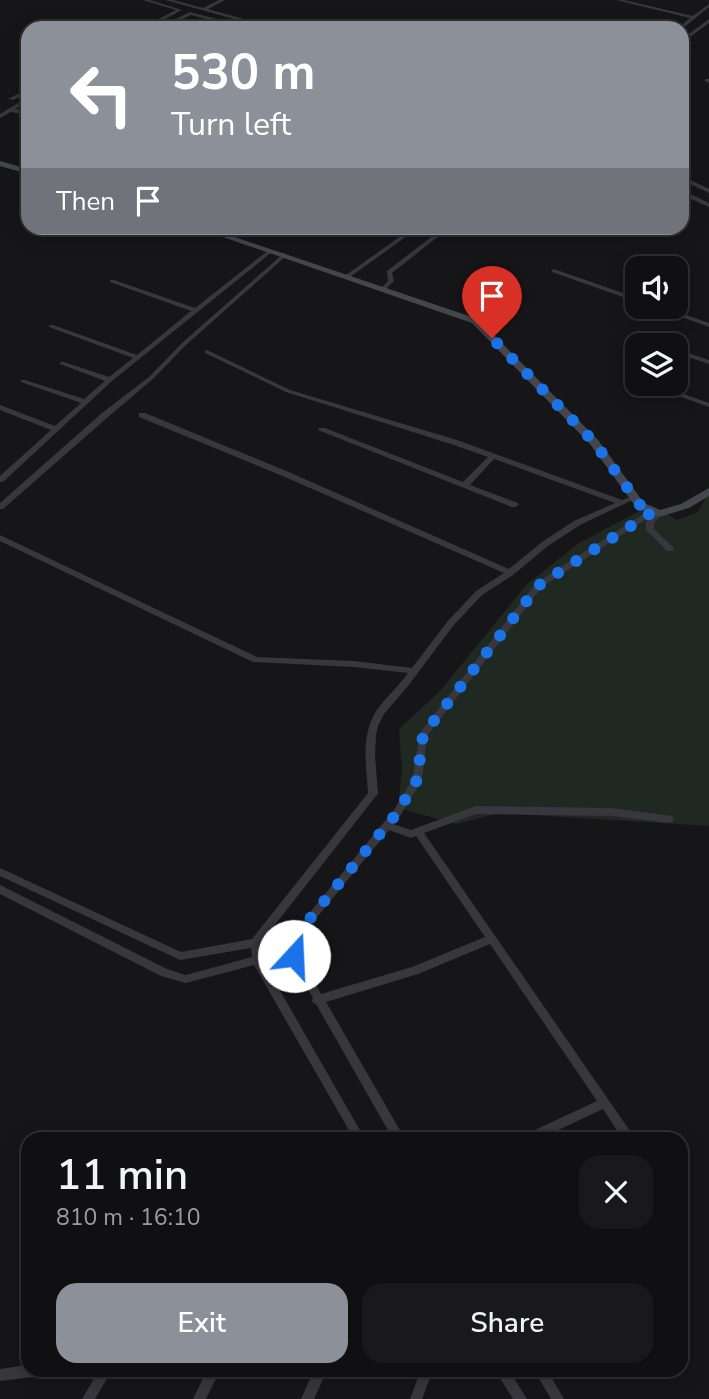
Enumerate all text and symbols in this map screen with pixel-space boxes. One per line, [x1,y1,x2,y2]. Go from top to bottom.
text: 530 m [171,39,315,106]
icon: left [56,49,147,140]
text: Turn left [171,103,291,146]
icon: arrive [129,182,167,220]
text: Then [56,184,115,219]
map controls [625,256,688,396]
button: sound [625,256,688,319]
pin [462,266,522,338]
icon: arrive [473,277,511,315]
button: layers [625,333,688,396]
position arrow [257,919,331,993]
text: 11 min [56,1147,188,1204]
button: close [579,1155,653,1229]
text: 810 m · 16:10 [56,1202,201,1233]
button: Exit [56,1283,348,1363]
button: Share [362,1283,653,1363]

